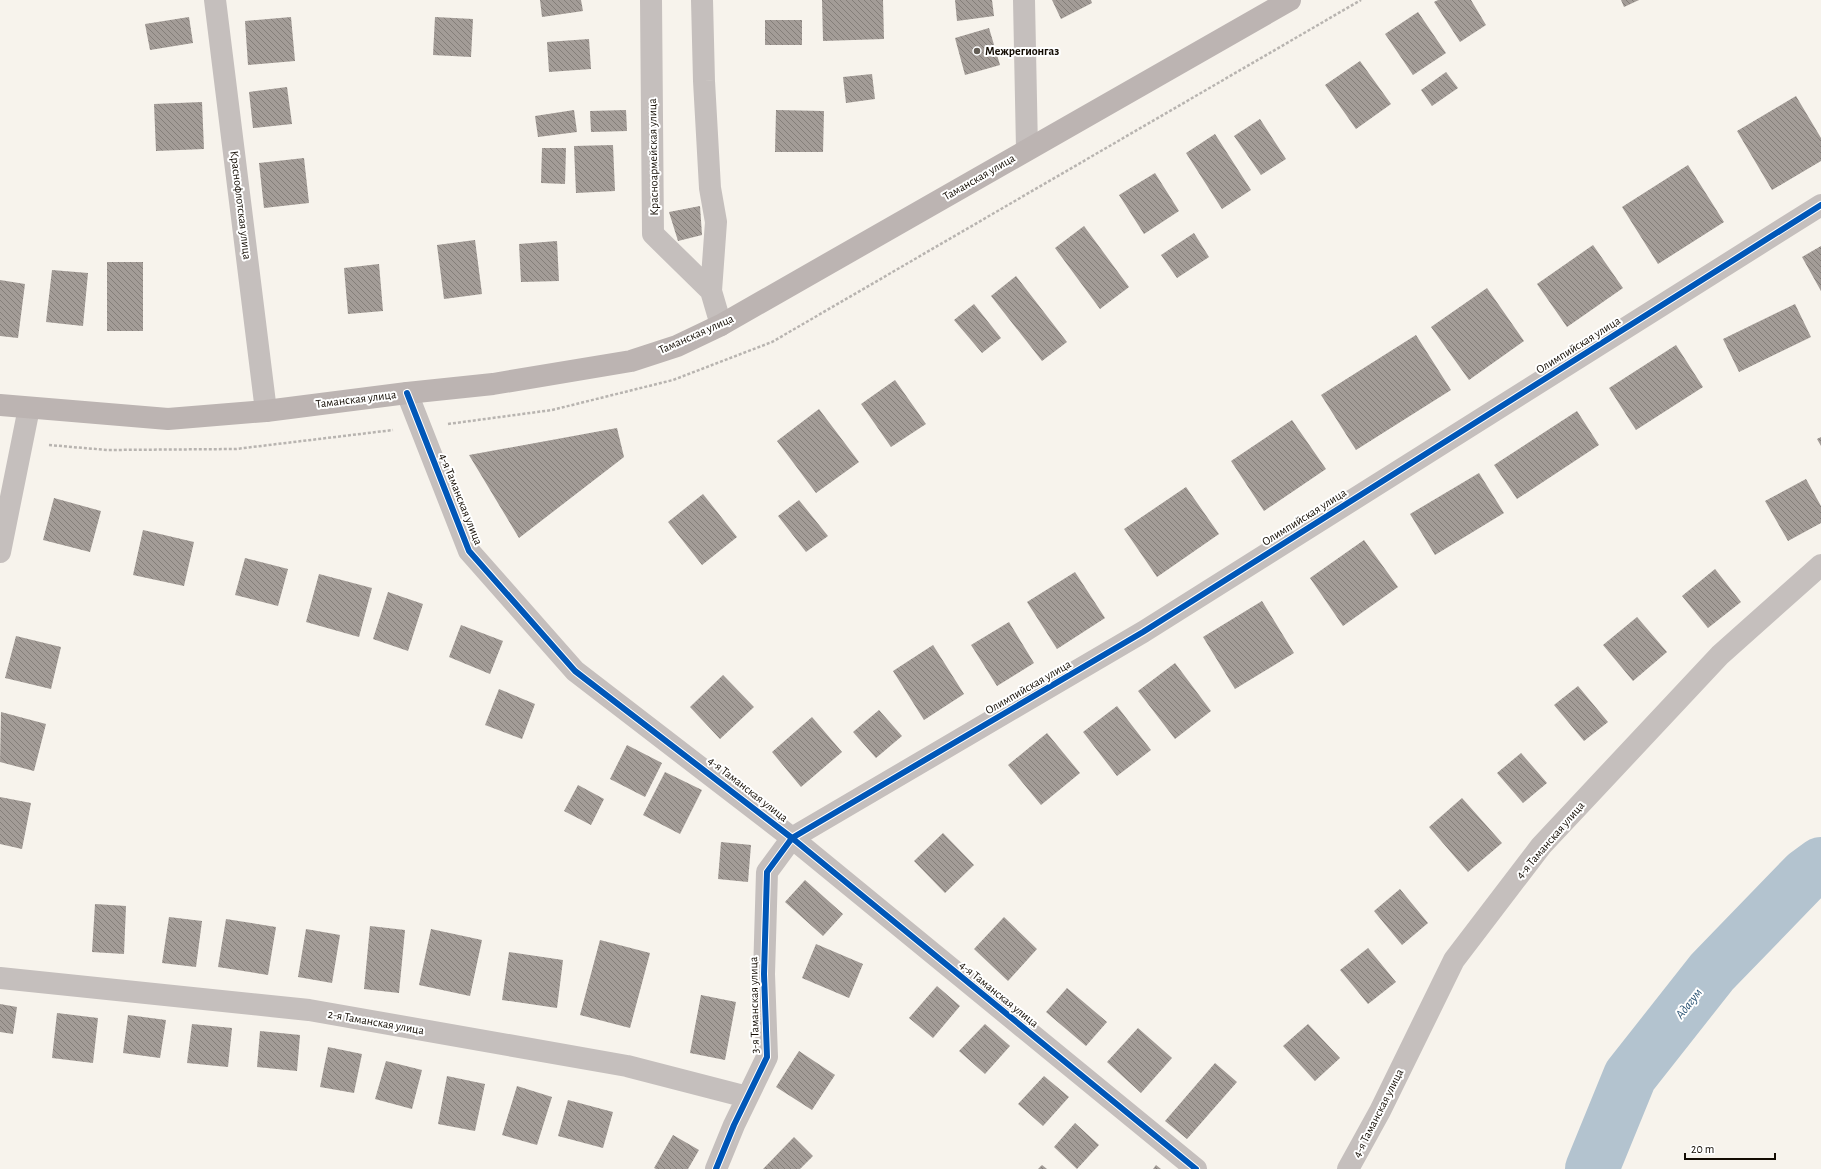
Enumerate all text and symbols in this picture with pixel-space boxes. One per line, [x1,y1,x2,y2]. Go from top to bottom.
place label: Межрегионгаз [985,45,1059,57]
marker: Межрегионгаз [972,46,982,56]
street label: Красноармейская улица [646,98,661,216]
street label: Краснофлотская улица [227,150,254,261]
street label: Таманская улица [941,151,1018,203]
street label: Таманская улица [657,312,736,357]
street label: Олимпийская улица [1534,314,1623,377]
street label: Таманская улица [315,388,398,411]
street label: 4-я Таманская улица [436,451,485,547]
street label: Олимпийская улица [1260,486,1349,549]
street label: Олимпийская улица [983,657,1074,717]
street label: 4-я Таманская улица [705,754,791,825]
street label: 4-я Таманская улица [1513,799,1588,882]
street label: 3-я Таманская улица [747,956,762,1054]
street label: 4-я Таманская улица [957,959,1041,1031]
water label: Адагум [1673,986,1705,1022]
street label: 2-я Таманская улица [327,1008,426,1037]
street label: 4-я Таманская улица [1350,1066,1407,1160]
scale bar [1685,1135,1775,1161]
text: 20 m [1691,1143,1714,1155]

